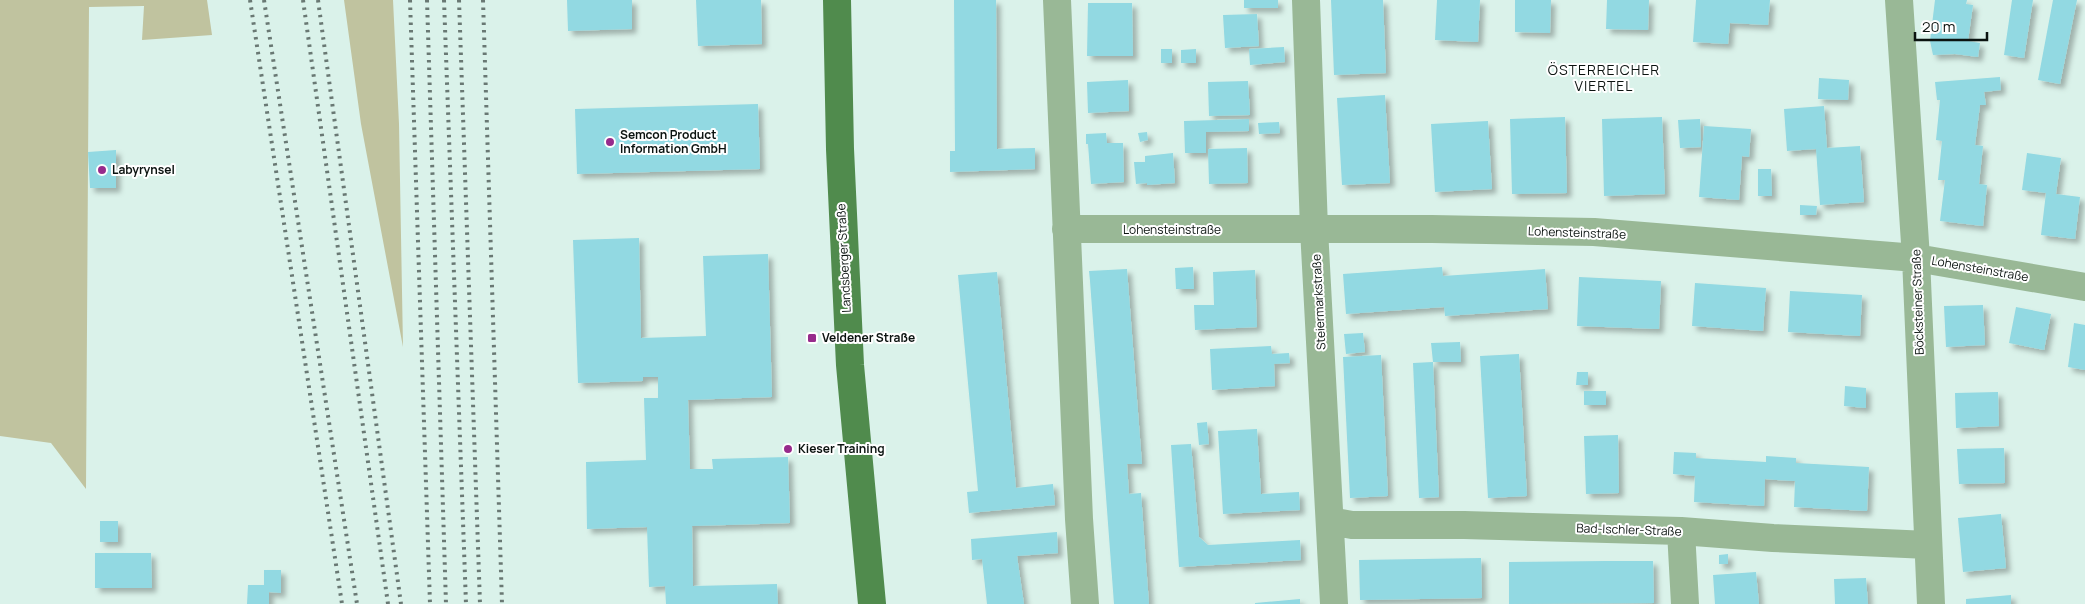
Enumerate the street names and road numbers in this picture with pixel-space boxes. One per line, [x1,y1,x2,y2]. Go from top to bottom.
street label: Landsberger Straße [832,203,855,313]
street label: Lohensteinstraße [1123,221,1221,238]
street label: Lohensteinstraße [1528,222,1626,243]
street label: Böcksteiner Straße [1907,249,1928,355]
street label: Lohensteinstraße [1930,252,2030,285]
street label: Steiermarkstraße [1307,254,1330,350]
street label: Bad-Ischler-Straße [1576,519,1682,540]

